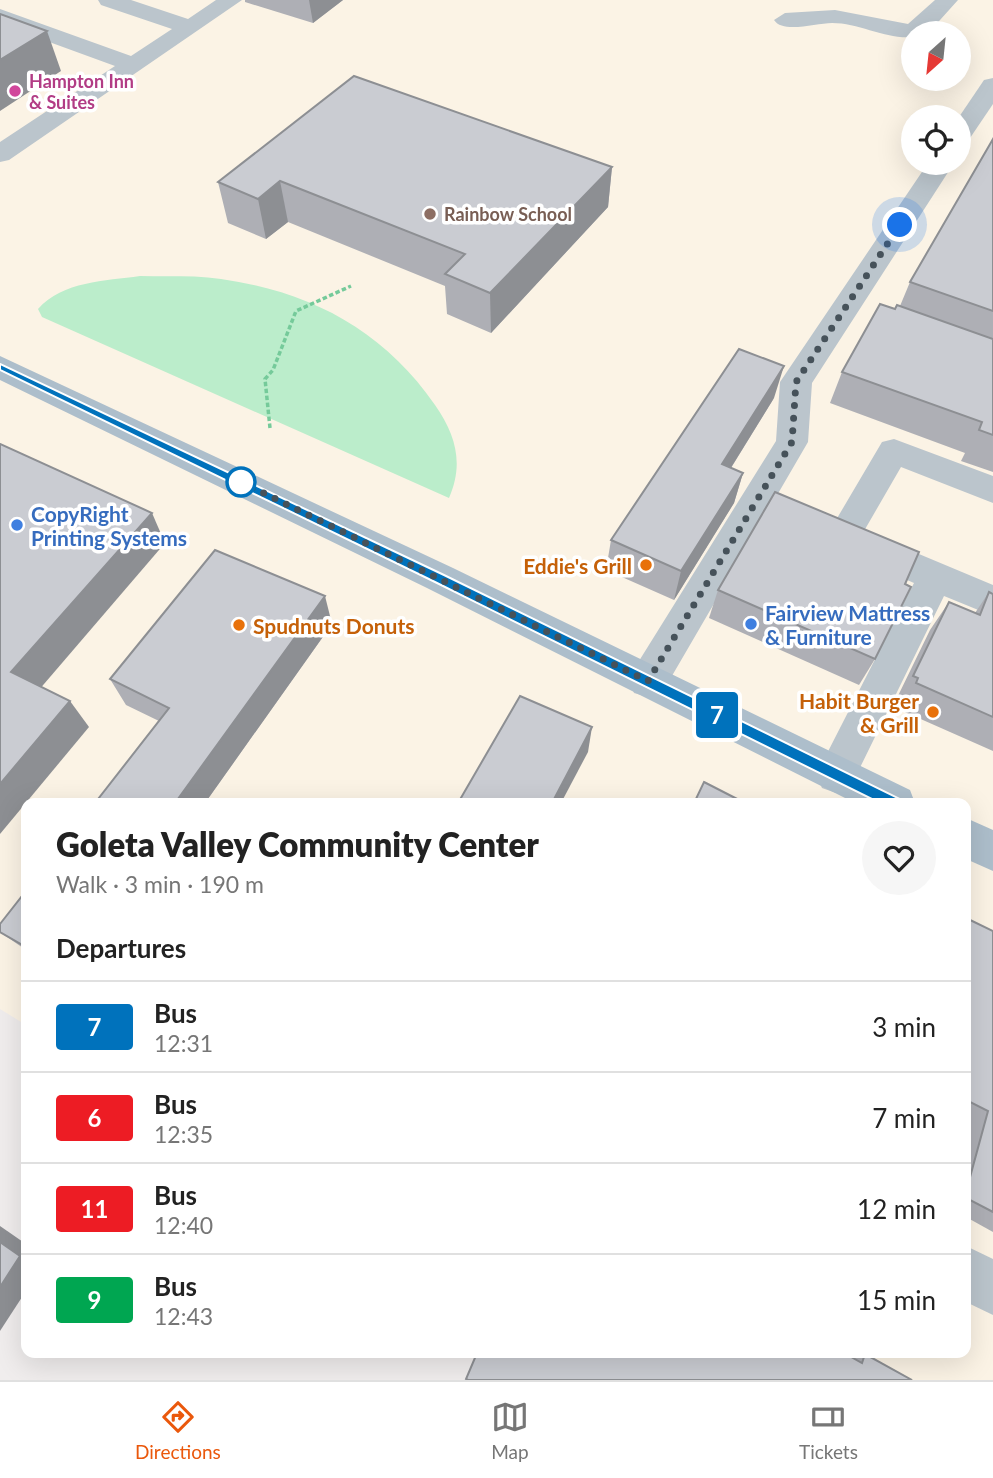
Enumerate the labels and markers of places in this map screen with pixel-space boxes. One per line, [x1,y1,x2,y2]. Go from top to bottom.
place label: Hampton Inn & Suites [29,70,134,113]
marker: Hampton Inn & Suites [7,83,23,99]
place label: Rainbow School [444,203,572,225]
marker: Rainbow School [422,206,438,222]
unlabelled marker [226,467,256,497]
place label: CopyRight Printing Systems [31,501,187,550]
marker: CopyRight Printing Systems [9,517,25,533]
place label: Eddie's Grill [523,553,632,578]
marker: Eddie's Grill [638,557,654,573]
place label: Fairview Mattress & Furniture [765,600,930,649]
place label: Spudnuts Donuts [253,613,414,638]
marker: Fairview Mattress & Furniture [743,616,759,632]
marker: Spudnuts Donuts [231,617,247,633]
place label: Habit Burger & Grill [799,688,919,737]
marker: Habit Burger & Grill [925,704,941,720]

